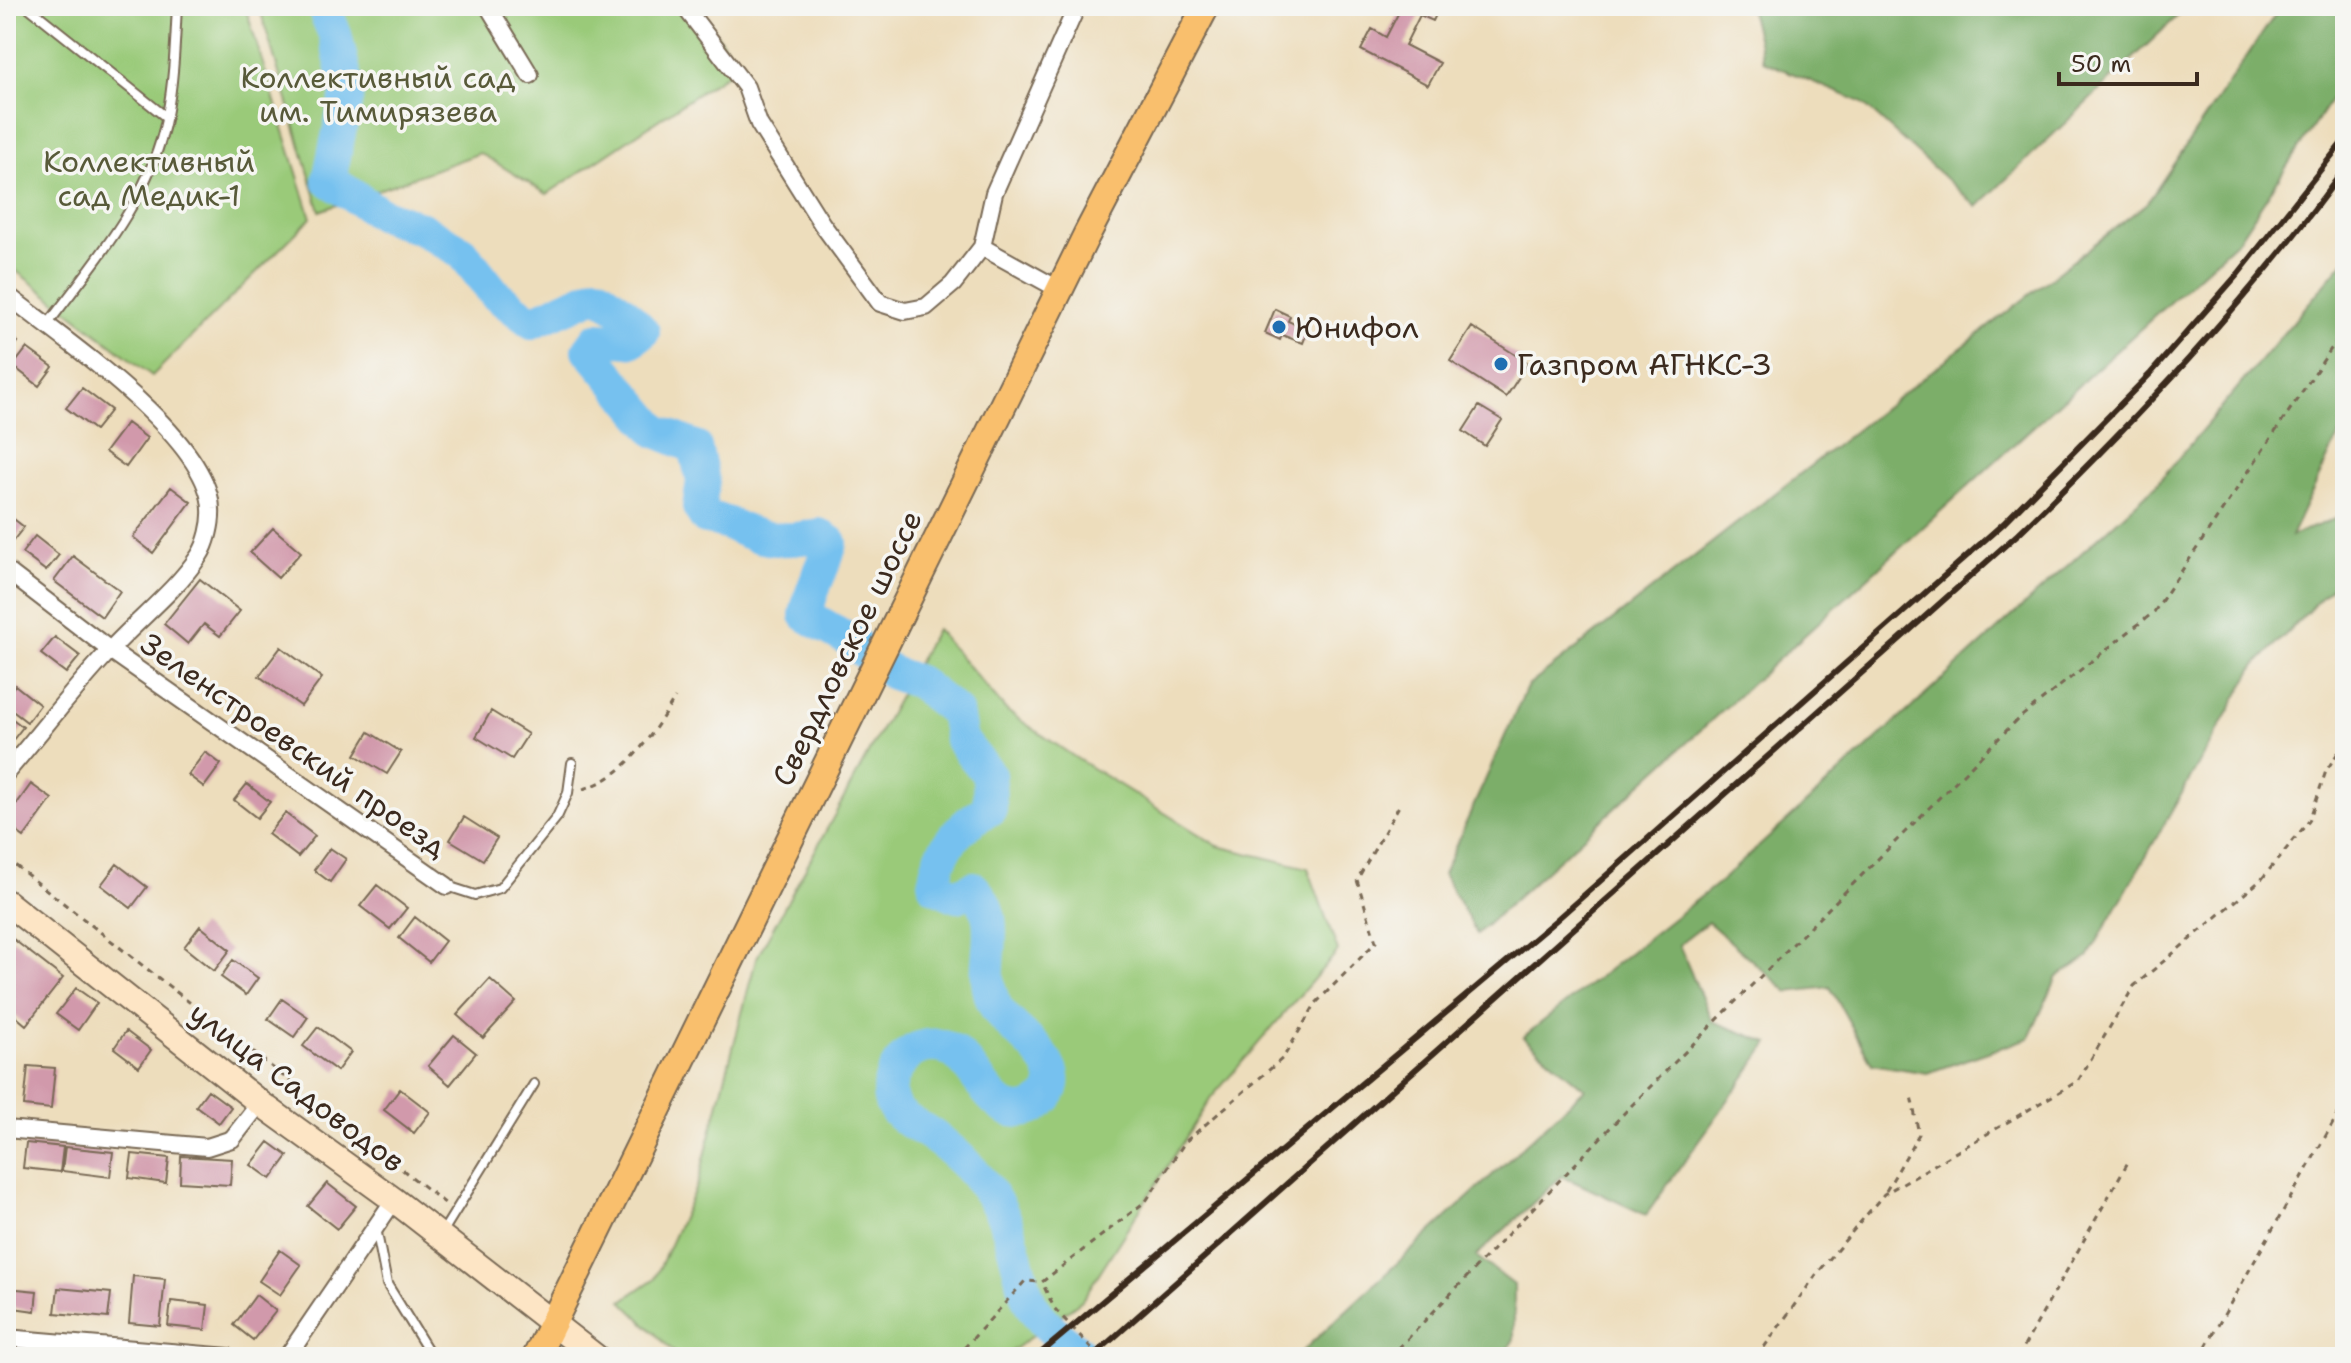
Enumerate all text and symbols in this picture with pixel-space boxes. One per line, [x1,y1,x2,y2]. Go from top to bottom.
scale bar [2059,36,2197,86]
text: 50 m [2071,48,2131,80]
park label: Коллективный сад им. Тимирязева [240,57,516,132]
park label: Коллективный сад Медик-1 [43,141,255,216]
place label: Юнифол [1295,307,1419,348]
marker: Юнифол [1270,318,1288,336]
place label: Газпром АГНКС-3 [1517,344,1772,385]
marker: Газпром АГНКС-3 [1492,355,1510,373]
street label: Свердловское шоссе [762,503,932,793]
street label: Зеленстроевский проезд [133,623,455,867]
street label: улица Садоводов [181,992,413,1182]

